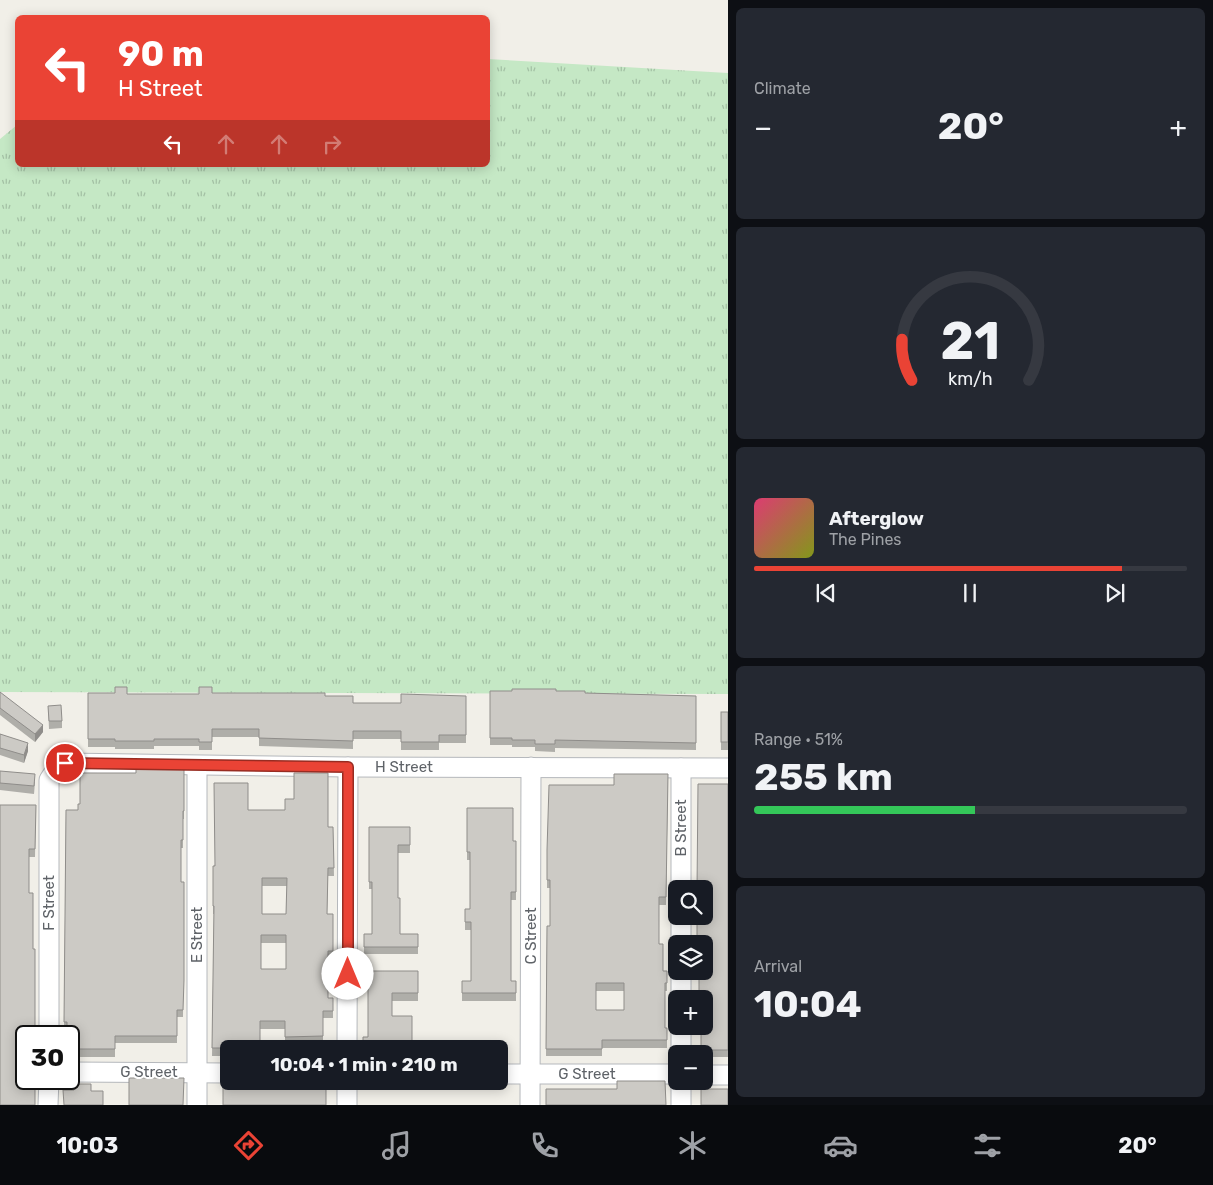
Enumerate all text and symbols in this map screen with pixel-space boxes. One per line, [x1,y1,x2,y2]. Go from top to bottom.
text: 90 m [118,33,204,75]
icon: left [35,35,100,100]
text: H Street [118,75,203,102]
text: Climate [754,79,811,98]
text: 20° [938,103,1004,149]
text: − [754,111,772,144]
text: + [1170,111,1187,144]
icon: left [159,130,187,158]
icon: ahead [212,130,240,158]
icon: ahead [265,130,293,158]
icon: right [318,130,346,158]
text: 21 [941,310,1000,372]
text: km/h [948,368,993,389]
text: Afterglow [829,507,924,530]
text: The Pines [829,530,902,549]
icon: previous [812,579,840,607]
icon: pause [956,579,984,607]
icon: next [1101,579,1129,607]
text: Range · 51% [754,730,843,749]
pin [44,742,86,784]
icon: arrive [51,749,79,777]
text: 255 km [754,754,893,800]
street label: H Street [375,758,433,776]
street label: B Street [672,799,690,857]
street label: F Street [40,875,58,931]
map controls [668,880,713,1090]
button: search [668,880,713,925]
street label: E Street [188,907,206,963]
street label: C Street [522,907,540,965]
button: layers [668,935,713,980]
position arrow [321,947,373,999]
text: Arrival [754,957,802,976]
text: 10:04 [754,981,862,1027]
button: + [668,990,713,1035]
speed limit sign: 30 [15,1025,80,1090]
button: − [668,1045,713,1090]
text: 10:04 · 1 min · 210 m [270,1053,458,1076]
street label: G Street [120,1063,178,1081]
street label: G Street [558,1065,616,1083]
icon: directions [231,1128,266,1163]
icon: music [379,1128,414,1163]
icon: phone [527,1128,562,1163]
icon: climate [675,1128,710,1163]
icon: car [823,1128,858,1163]
icon: filters [970,1128,1005,1163]
text: 10:03 [56,1132,118,1159]
text: 20° [1118,1132,1157,1159]

